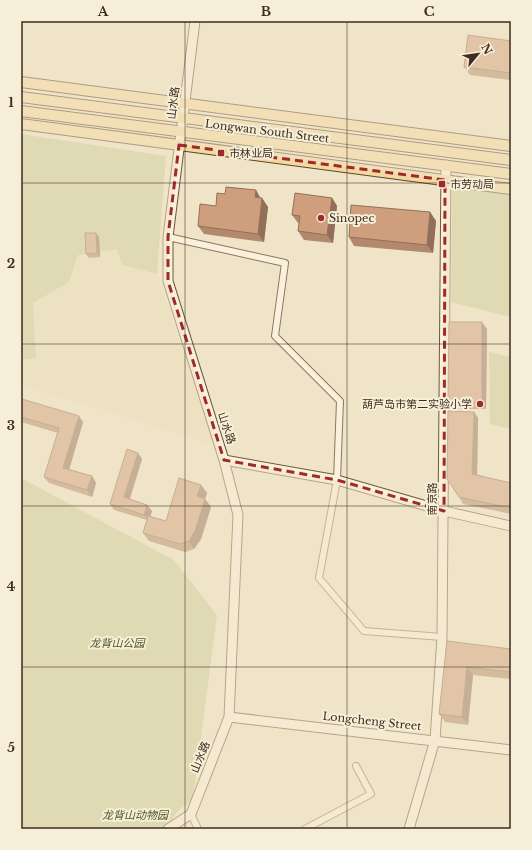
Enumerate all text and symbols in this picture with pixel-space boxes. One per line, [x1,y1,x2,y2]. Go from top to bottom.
text: A [97,3,109,20]
text: B [261,3,271,20]
text: C [424,3,435,20]
north arrow [458,34,498,74]
text: N [478,41,496,58]
street label: 山水路 [164,86,182,120]
text: 1 [8,94,14,111]
street label: Longwan South Street [204,116,331,146]
place label: 市林业局 [229,146,273,160]
marker: 市林业局 [216,148,226,158]
place label: 市劳动局 [450,177,494,191]
marker: 市劳动局 [437,179,447,189]
place label: Sinopec [329,211,374,225]
marker: Sinopec [316,213,326,223]
text: 2 [7,255,15,272]
place label: 葫芦岛市第二实验小学 [362,397,472,411]
marker: 葫芦岛市第二实验小学 [475,399,485,409]
street label: 山水路 [215,410,239,446]
text: 3 [7,417,15,434]
street label: 南京路 [425,483,439,516]
text: 4 [7,578,16,595]
park label: 龙背山公园 [90,636,146,650]
street label: Longcheng Street [322,709,423,733]
text: 5 [7,739,15,756]
street label: 山水路 [187,739,213,775]
park label: 龙背山动物园 [102,808,170,822]

